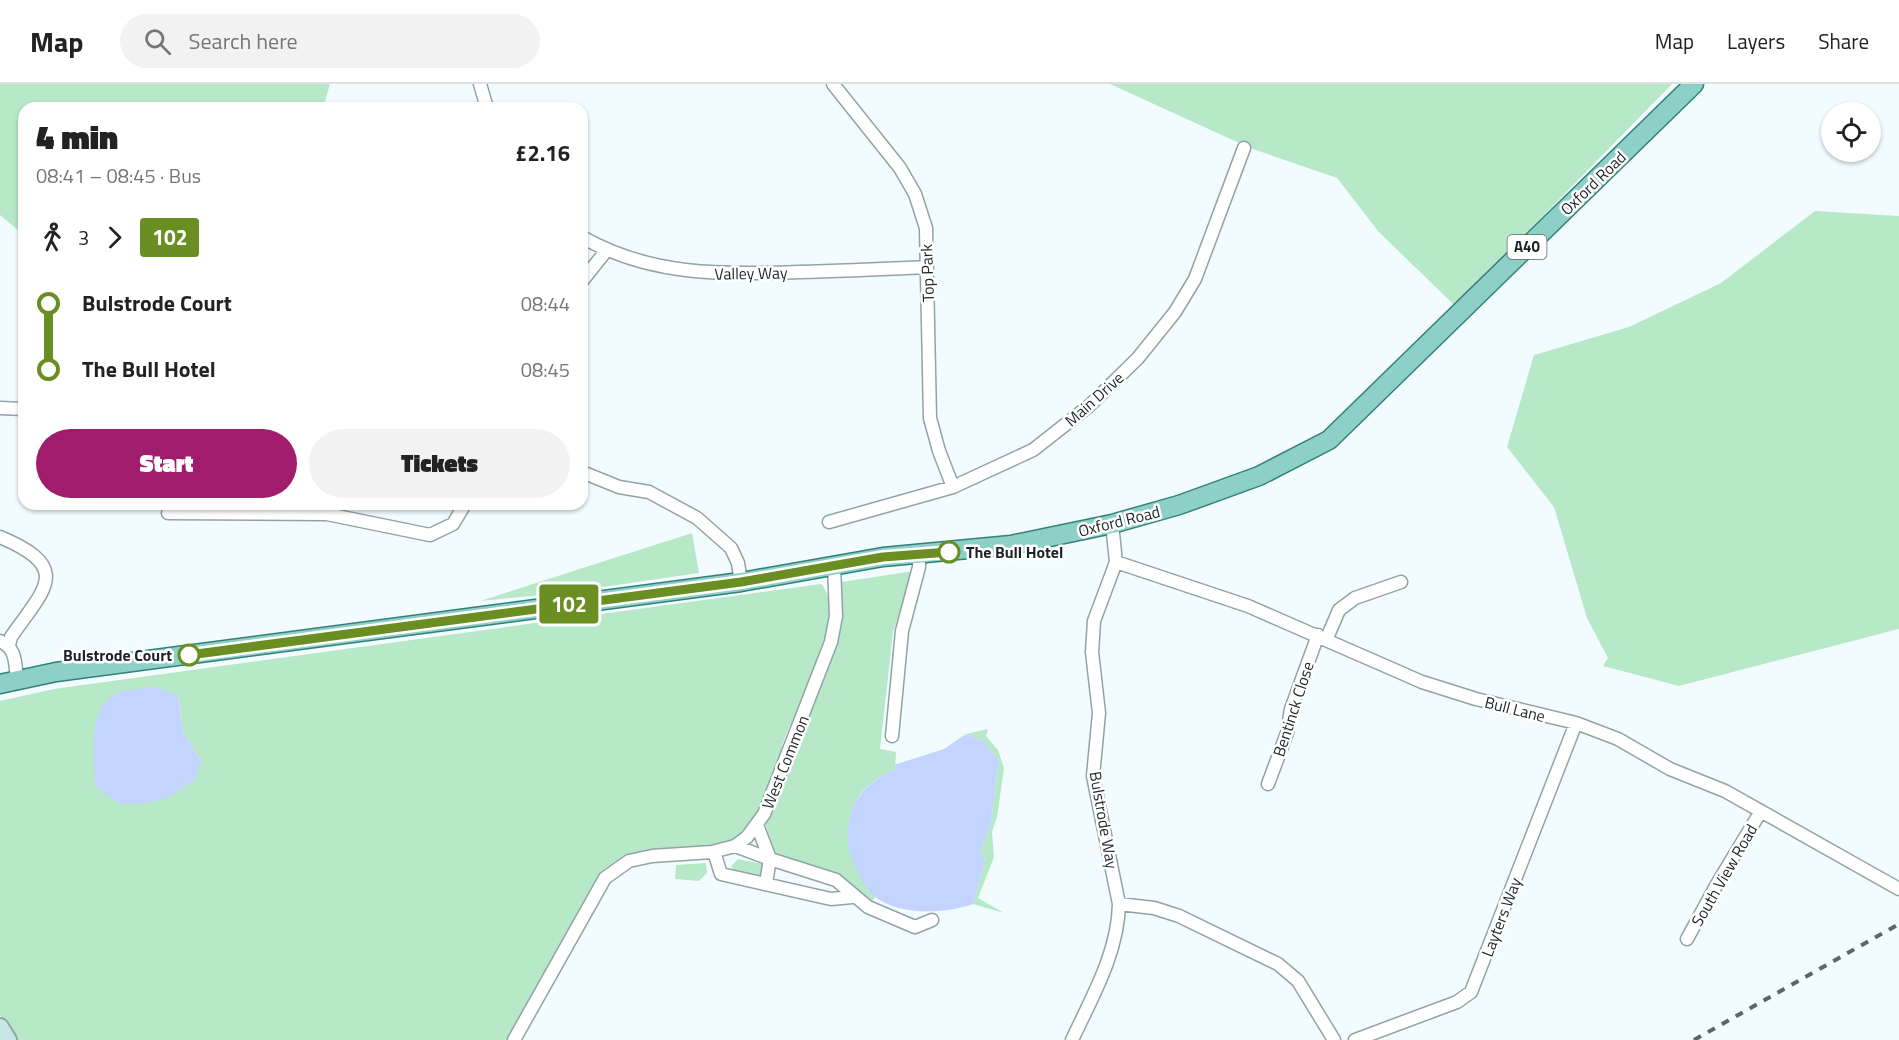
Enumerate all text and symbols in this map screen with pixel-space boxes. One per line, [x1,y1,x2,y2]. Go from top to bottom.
search box [120,14,540,68]
text: Map [30,20,84,63]
text: Search here [189,24,298,58]
icon: search [141,25,174,58]
text: Map [1655,25,1694,57]
text: Layers [1727,25,1785,57]
text: Share [1818,25,1869,57]
map controls [1821,102,1881,162]
button: locate [1821,102,1881,162]
text: 4 min [36,112,118,162]
text: £2.16 [515,136,570,170]
street label: Oxford Road [1555,145,1631,221]
text: 08:41 – 08:45 · Bus [36,160,201,191]
icon: walk [36,221,69,254]
icon: forward [98,221,131,254]
text: 102 [152,221,187,253]
text: 3 [78,222,89,253]
road number: A40 [1508,235,1546,259]
street label: Top Park [914,243,940,302]
street label: Valley Way [714,260,788,286]
text: Bulstrode Court [82,286,232,320]
text: 08:44 [521,288,570,319]
text: The Bull Hotel [82,352,216,386]
text: 08:45 [521,354,570,385]
street label: Main Drive [1059,366,1129,432]
button: Start [36,429,297,498]
button: Tickets [309,429,570,498]
street label: Oxford Road [1076,499,1162,543]
place label: The Bull Hotel [966,540,1063,564]
marker: The Bull Hotel [938,541,960,563]
line badge: 102 [534,584,604,624]
text: 102 [551,588,587,620]
place label: Bulstrode Court [63,643,172,667]
marker: Bulstrode Court [178,644,200,666]
street label: Bentinck Close [1266,658,1320,760]
street label: Bull Lane [1482,690,1548,728]
street label: West Common [755,711,815,813]
street label: Bulstrode Way [1084,769,1124,871]
street label: South View Road [1685,819,1763,931]
street label: Layters Way [1475,874,1527,960]

